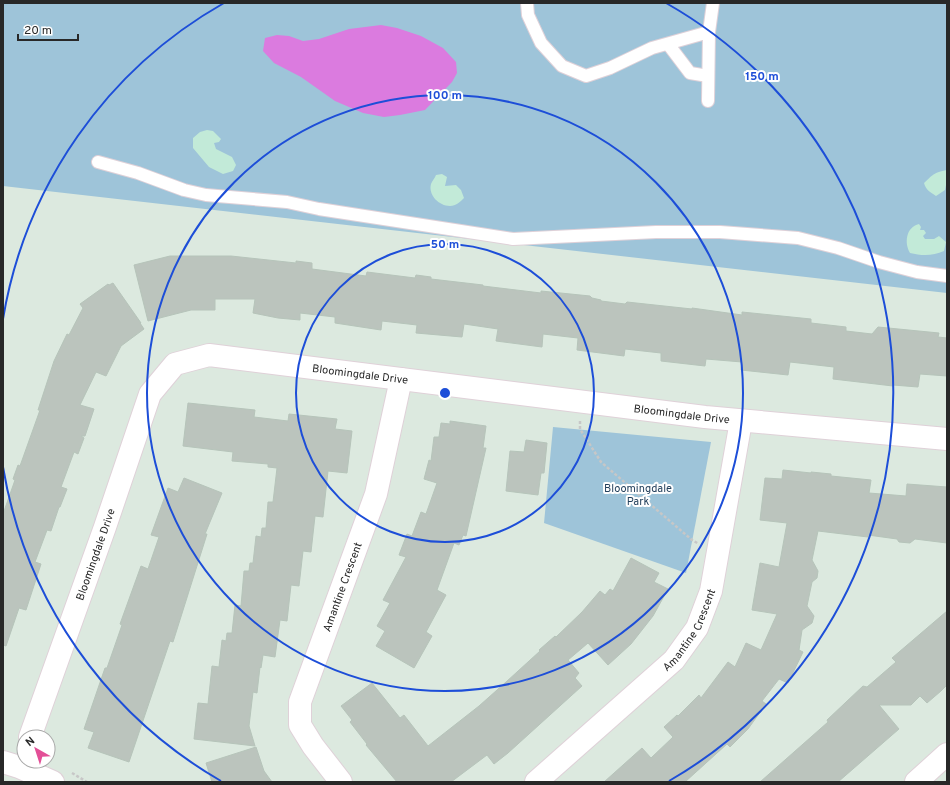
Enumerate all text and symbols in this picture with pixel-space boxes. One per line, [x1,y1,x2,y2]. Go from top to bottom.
scale bar [18,16,78,42]
text: 20 m [24,23,52,39]
text: 150 m [745,69,779,85]
text: 100 m [428,88,462,104]
text: 50 m [431,237,459,253]
street label: Bloomingdale Drive [311,362,409,388]
centre of rings [438,386,452,400]
street label: Bloomingdale Drive [633,402,730,427]
park label: Bloomingdale Park [604,482,672,509]
street label: Bloomingdale Drive [73,507,119,602]
street label: Amantine Crescent [320,540,366,634]
street label: Amantine Crescent [660,587,719,675]
north arrow [16,729,56,769]
text: N [23,734,38,750]

